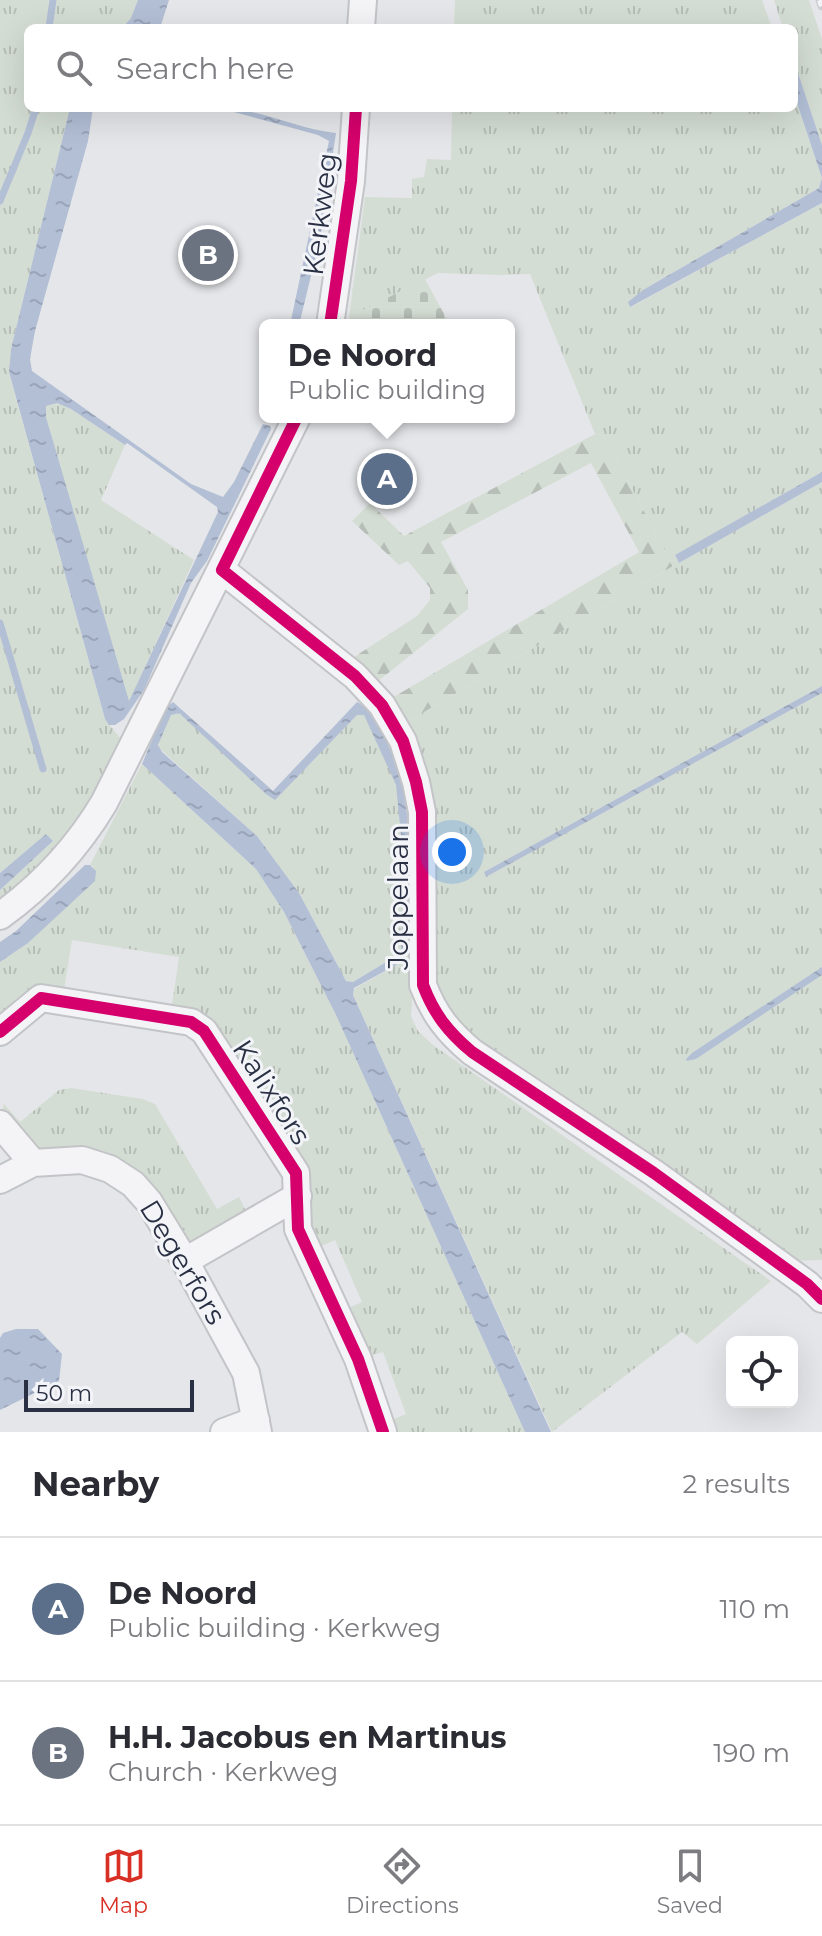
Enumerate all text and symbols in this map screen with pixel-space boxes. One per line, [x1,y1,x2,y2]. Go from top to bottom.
search box [24,24,798,112]
icon: search [52,46,96,90]
text: Search here [116,50,294,87]
street label: Kerkweg [296,151,344,277]
pin: B [182,225,234,285]
popup [259,319,515,423]
text: De Noord [288,337,437,374]
text: Public building [288,374,486,406]
pin: A [361,449,413,509]
street label: Joppelaan [381,824,415,971]
your location [432,832,472,872]
street label: Kalixfors [226,1033,318,1151]
street label: Degerfors [133,1194,233,1330]
map controls [726,1336,798,1408]
button: locate [726,1336,798,1408]
scale bar [24,1376,194,1412]
text: 50 m [36,1380,92,1407]
text: Nearby [32,1463,159,1505]
text: 2 results [682,1468,790,1500]
text: De Noord [108,1575,257,1612]
text: A [48,1593,68,1625]
text: 110 m [720,1593,790,1625]
text: Public building · Kerkweg [108,1612,441,1644]
text: H.H. Jacobus en Martinus [108,1719,507,1756]
text: B [48,1737,68,1769]
text: 190 m [713,1737,790,1769]
text: Church · Kerkweg [108,1756,338,1788]
tab: Map [99,1844,148,1919]
tab: Directions [346,1844,459,1919]
tab: Saved [657,1844,723,1919]

